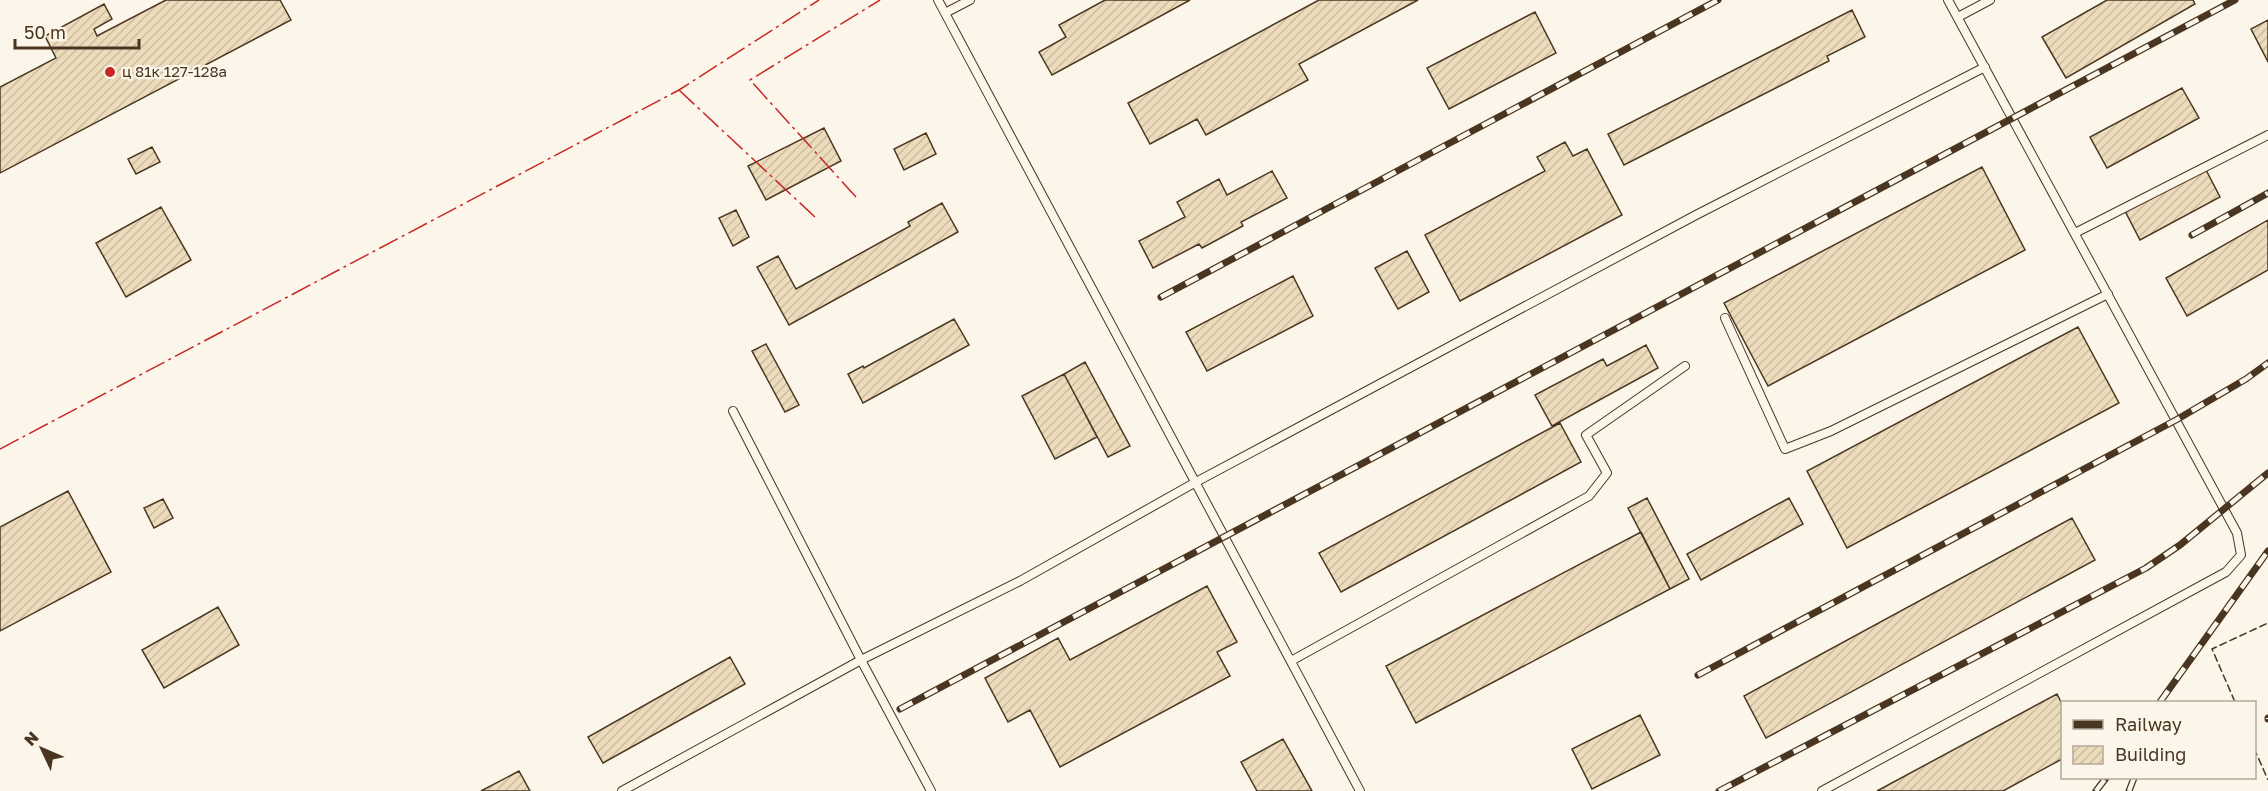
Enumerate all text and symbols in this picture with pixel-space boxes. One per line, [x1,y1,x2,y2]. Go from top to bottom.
scale bar [15,12,140,50]
text: 50 m [24,21,66,43]
place label: ц 81к 127-128а [122,62,227,80]
marker: ц 81к 127-128а [103,65,117,79]
legend [2061,701,2256,779]
text: Railway [2115,713,2182,735]
north arrow [12,719,72,779]
text: N [20,727,43,750]
text: Building [2115,743,2186,765]

